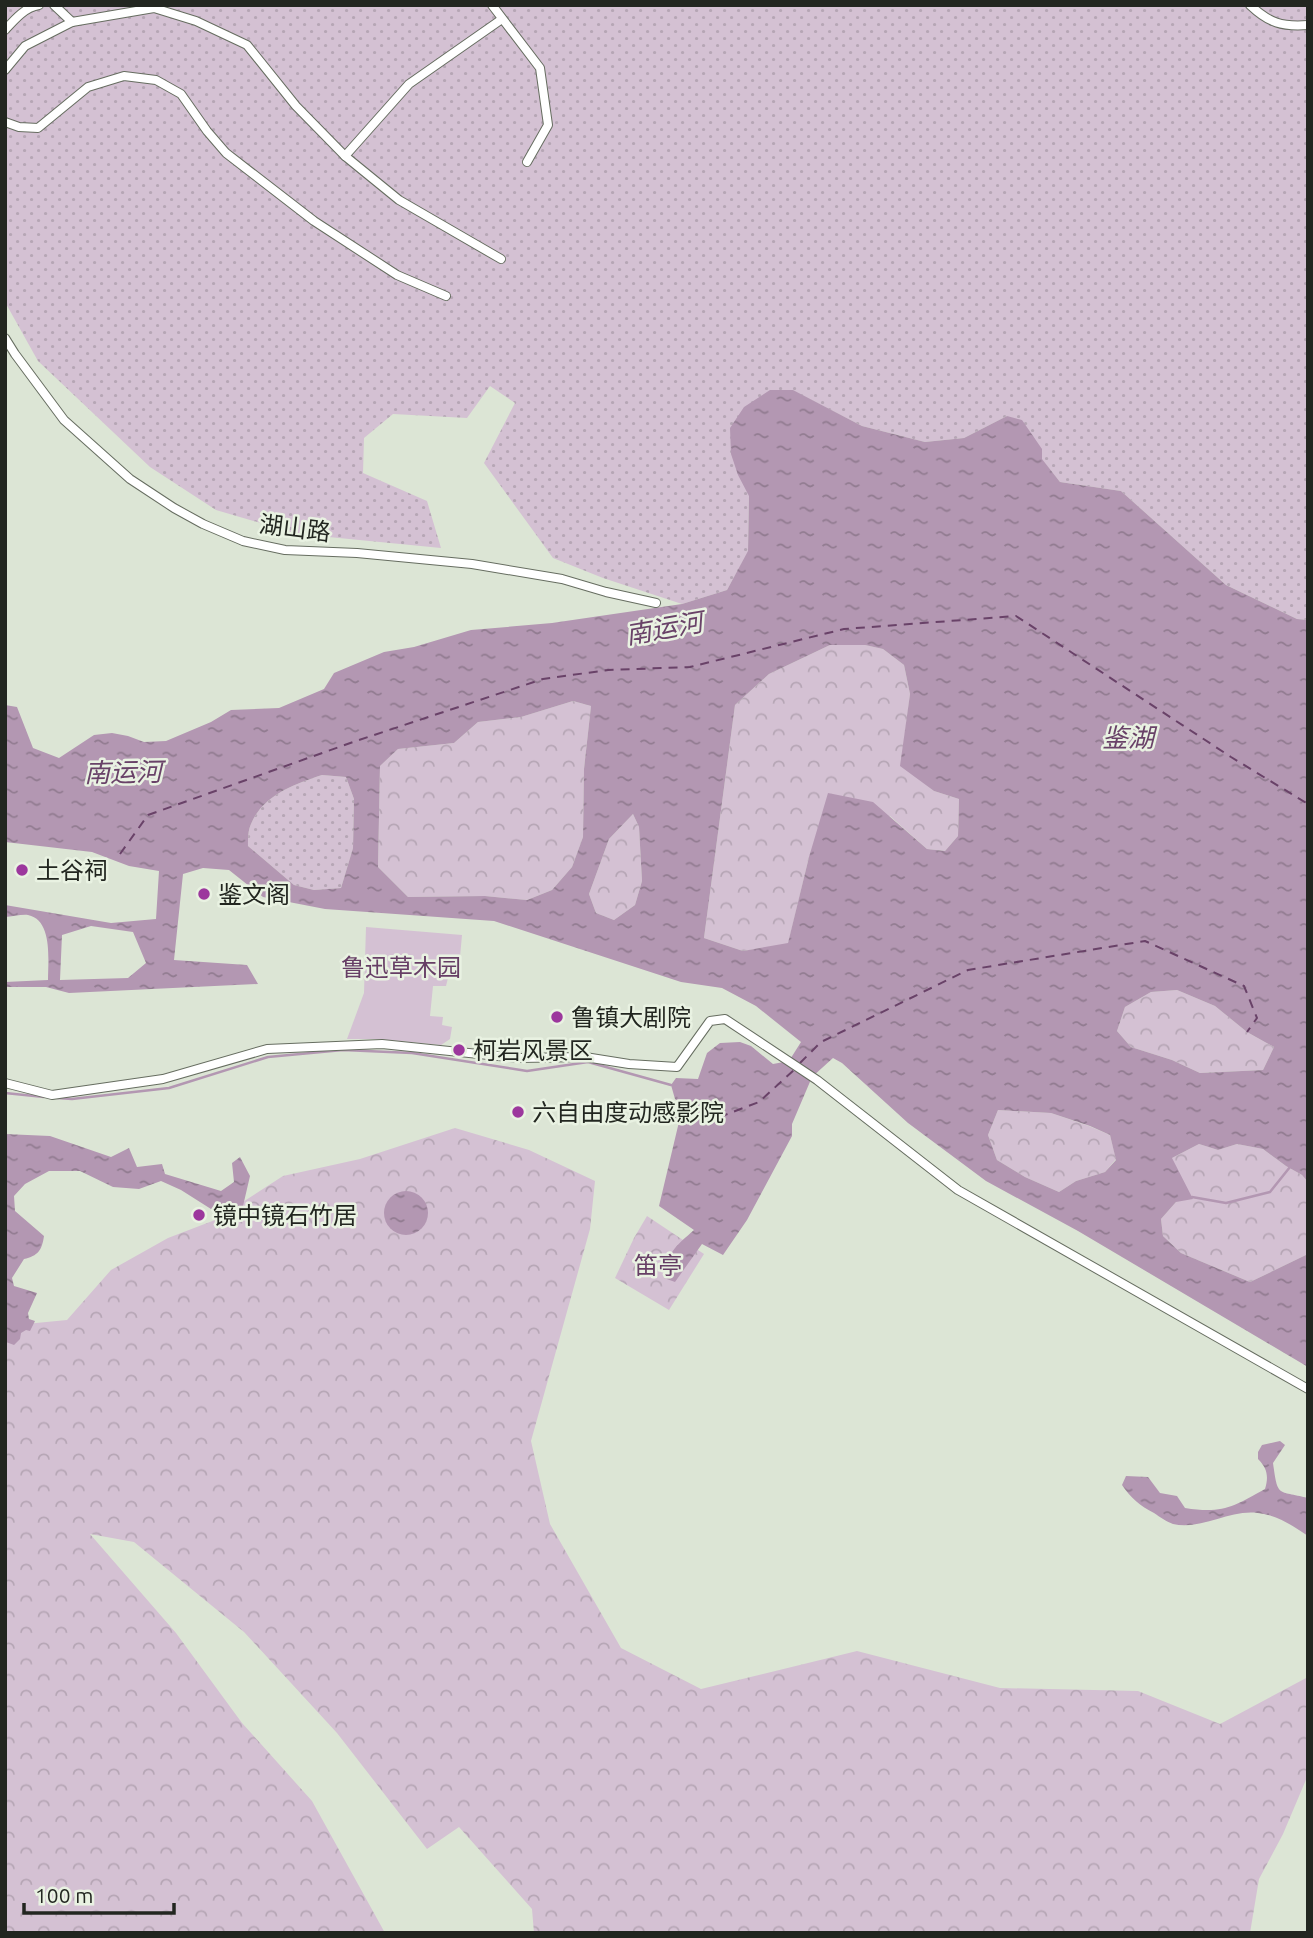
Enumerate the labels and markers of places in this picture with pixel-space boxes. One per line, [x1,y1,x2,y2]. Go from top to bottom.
place label: 土谷祠 [36,857,108,884]
marker: 土谷祠 [14,862,30,878]
place label: 鉴文阁 [218,881,290,908]
marker: 鉴文阁 [196,886,212,902]
place label: 鲁镇大剧院 [571,1004,691,1031]
marker: 鲁镇大剧院 [549,1009,565,1025]
place label: 柯岩风景区 [473,1037,593,1064]
marker: 柯岩风景区 [451,1042,467,1058]
place label: 六自由度动感影院 [532,1099,724,1126]
marker: 六自由度动感影院 [510,1104,526,1120]
place label: 镜中镜石竹居 [213,1202,357,1229]
marker: 镜中镜石竹居 [191,1207,207,1223]

